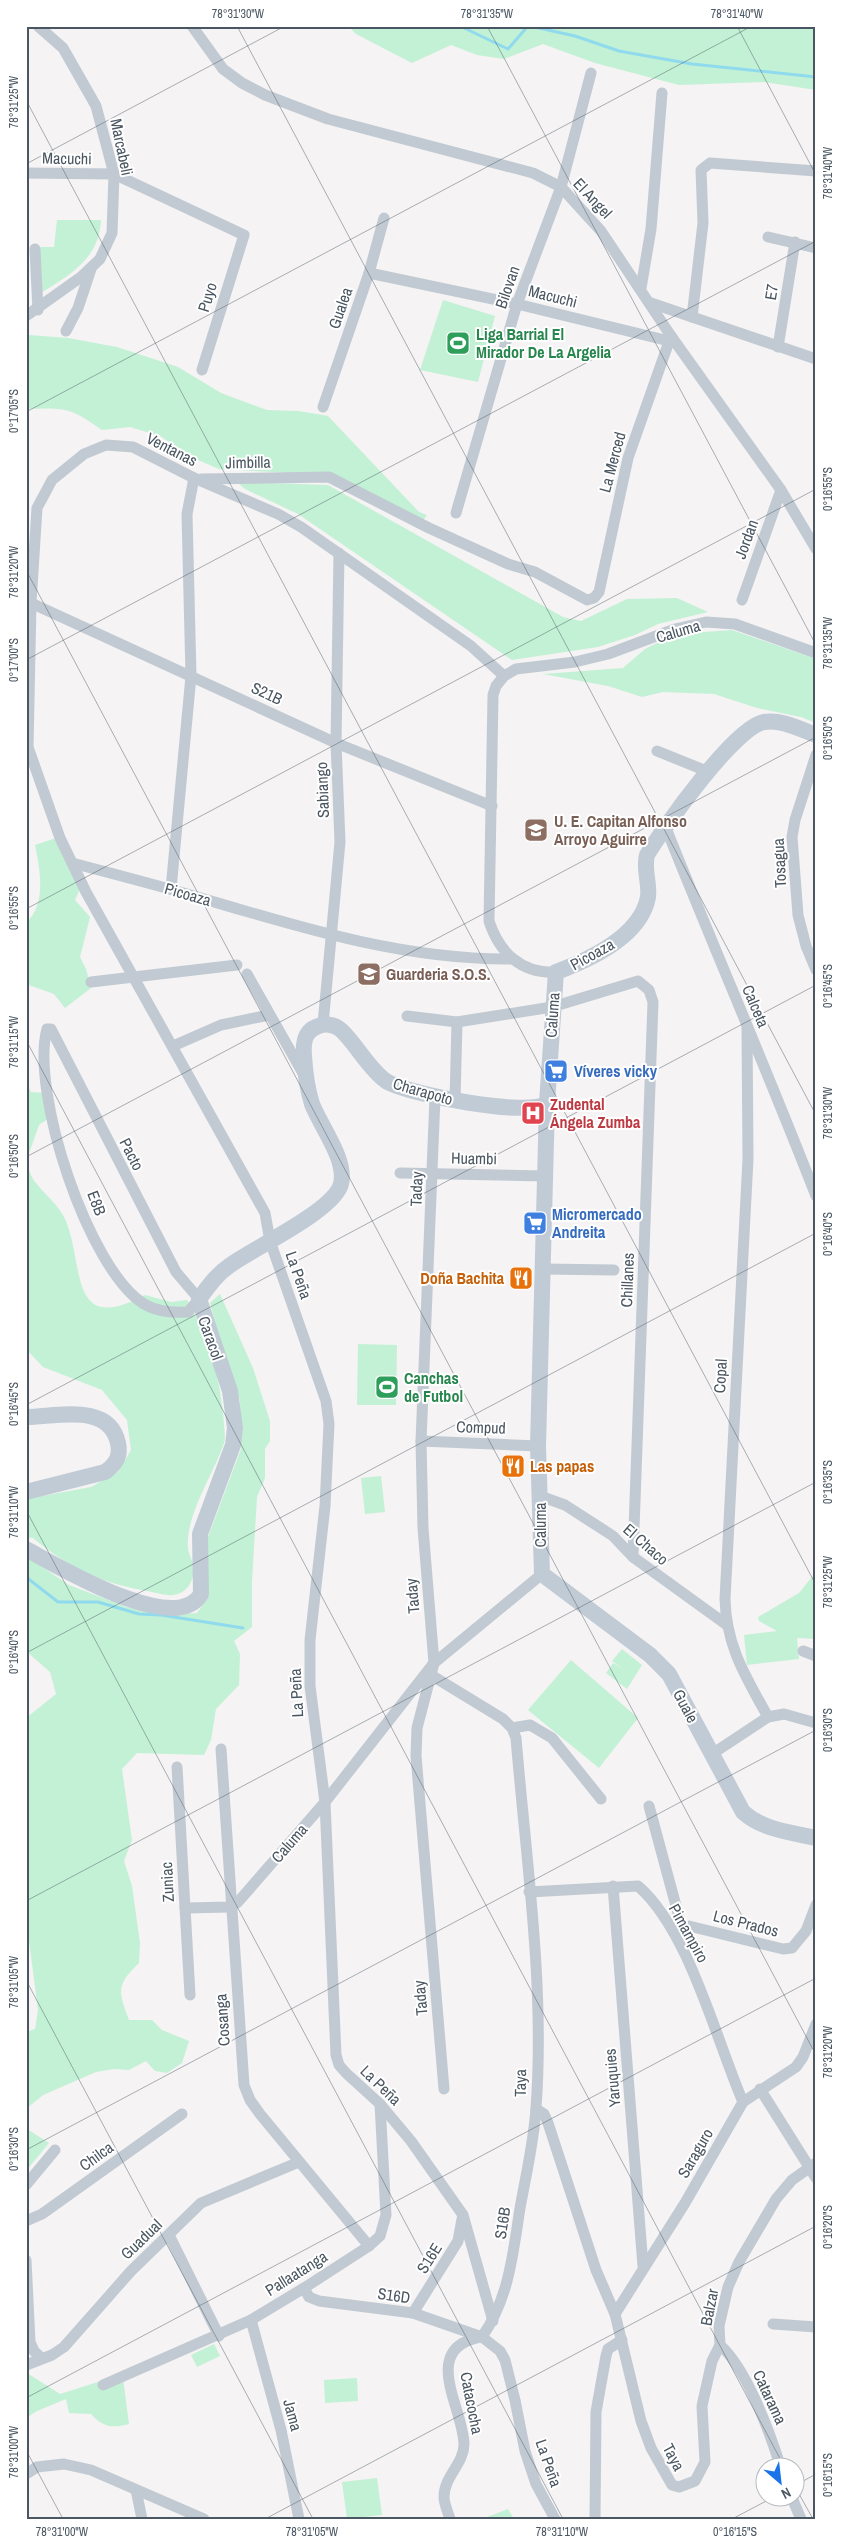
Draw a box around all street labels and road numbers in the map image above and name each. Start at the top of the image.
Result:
street label: Marcabeli [105,117,139,177]
street label: Macuchi [42,147,92,169]
street label: El Angel [569,173,618,223]
street label: Bilovan [489,263,525,311]
street label: Puyo [192,279,222,315]
street label: Macuchi [526,279,580,313]
street label: E7 [759,282,783,302]
street label: Gualea [323,284,358,332]
street label: Ventanas [143,427,201,471]
street label: La Merced [593,429,631,495]
street label: Jimbilla [225,451,271,473]
street label: Jordan [729,516,763,562]
street label: Caluma [653,614,703,648]
street label: S21B [248,676,286,710]
street label: Sabiango [310,762,334,818]
street label: Tosagua [767,837,791,888]
street label: Picoaza [162,877,214,911]
street label: Picoaza [566,933,619,975]
street label: Calceta [737,981,775,1031]
street label: Caluma [539,991,565,1038]
street label: Charapoto [391,1072,455,1110]
street label: Pacto [115,1134,149,1174]
street label: Huambi [451,1147,497,1169]
street label: Taday [404,1171,428,1207]
street label: E8B [82,1187,112,1219]
street label: La Peña [281,1248,318,1302]
street label: Chillanes [615,1252,639,1308]
street label: Caracol [193,1313,229,1363]
street label: Copal [708,1358,732,1394]
street label: Compud [456,1415,506,1439]
street label: Caluma [529,1502,551,1548]
street label: El Chaco [619,1518,673,1570]
street label: Taday [399,1577,424,1615]
street label: La Peña [284,1667,308,1718]
street label: Guale [668,1685,704,1727]
street label: Caluma [266,1818,313,1867]
street label: Zuniac [155,1861,179,1903]
street label: Pimampiro [664,1900,714,1966]
street label: Los Prados [711,1904,781,1942]
street label: Taday [407,1979,432,2017]
street label: Cosanga [209,1992,235,2047]
street label: Yaruquies [598,2048,626,2108]
street label: La Peña [356,2060,407,2110]
street label: Taya [509,2068,531,2097]
street label: Saraguro [672,2124,718,2182]
street label: Chilca [74,2136,118,2176]
street label: S16B [489,2205,515,2241]
street label: Guadual [116,2214,167,2264]
street label: S16E [411,2239,447,2277]
street label: Pallaatanga [261,2245,332,2301]
street label: S16D [376,2282,412,2308]
street label: Balzar [695,2286,723,2327]
street label: Catarama [748,2366,792,2428]
street label: Catacocha [455,2370,489,2437]
street label: Jama [278,2397,308,2434]
street label: La Peña [531,2436,568,2490]
street label: Taya [658,2439,691,2475]

